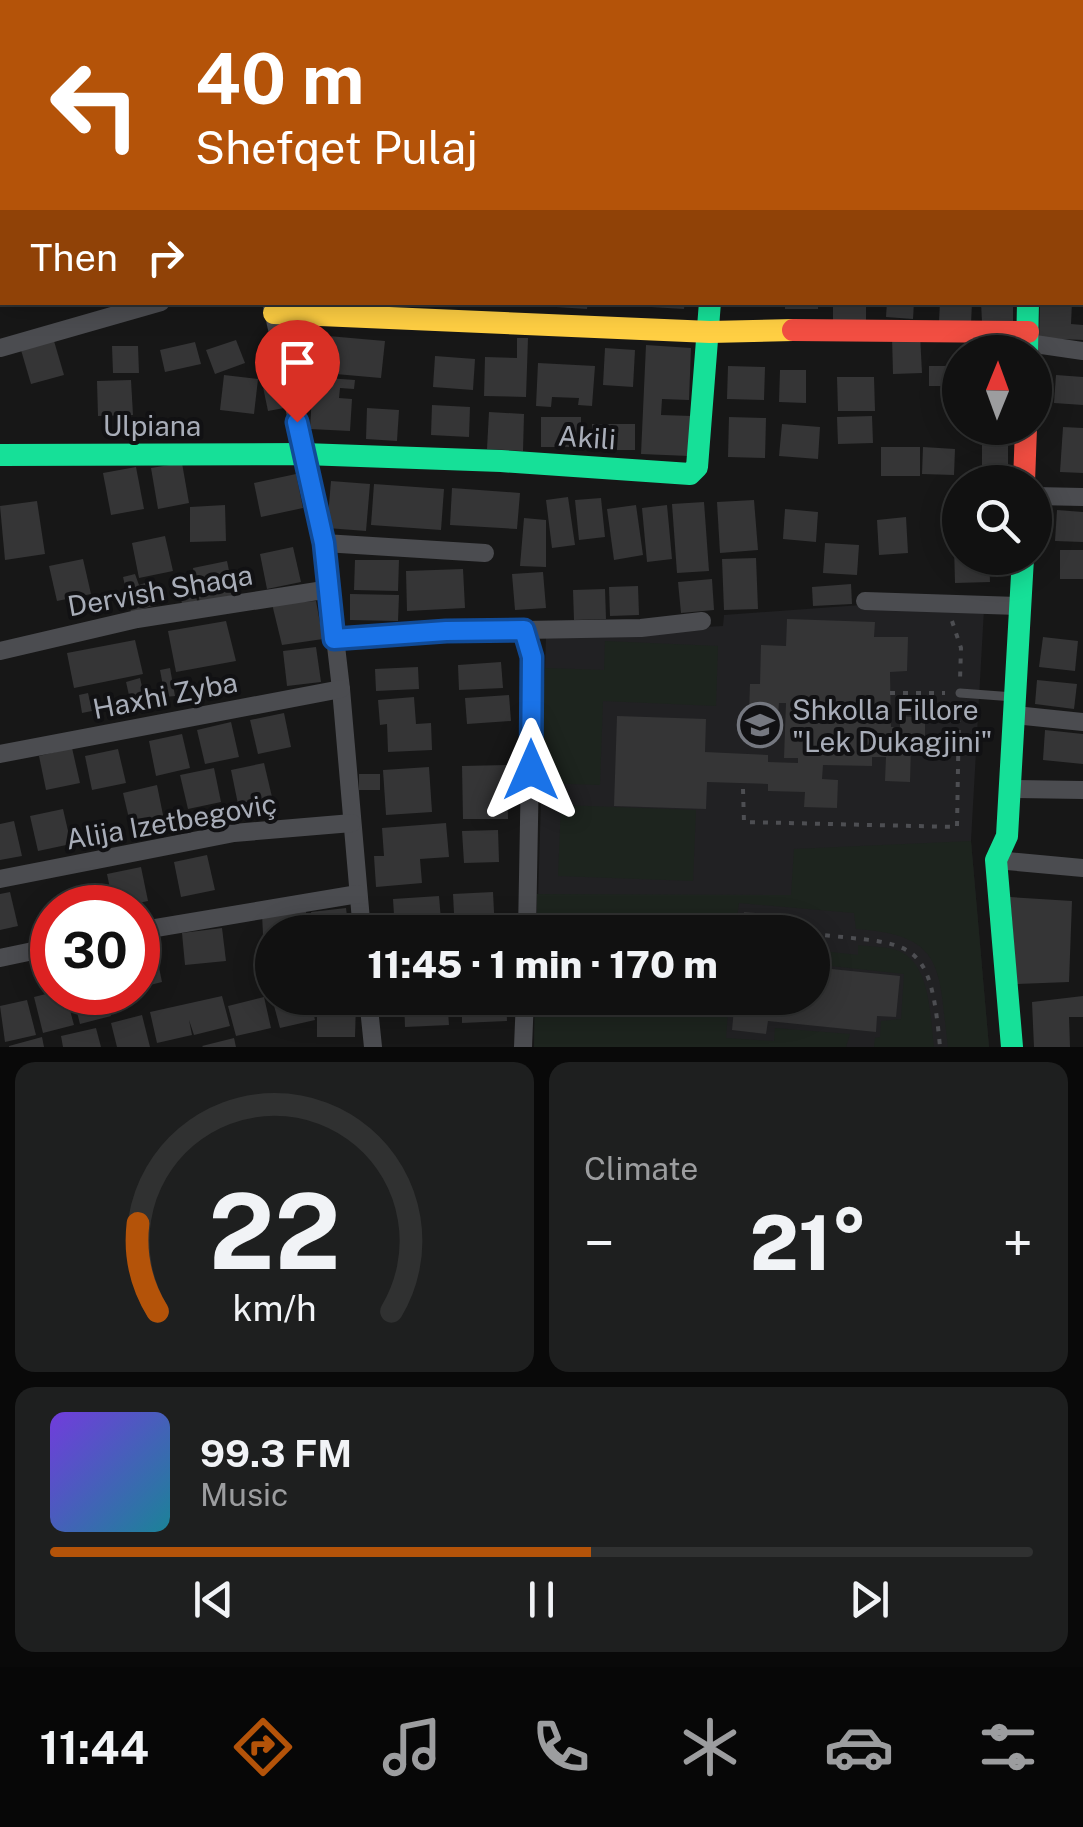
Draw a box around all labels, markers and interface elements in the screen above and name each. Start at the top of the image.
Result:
text: 40 m [195,37,365,120]
icon: left [30,40,160,170]
text: Shefqet Pulaj [195,121,478,174]
icon: right [138,230,193,285]
text: Then [30,235,118,280]
pin [255,320,340,423]
icon: arrive [270,335,325,390]
north arrow [942,335,1052,445]
map controls [942,335,1052,575]
street label: Ulpiana [103,409,201,442]
street label: Akili [557,419,617,455]
button: search [942,465,1052,575]
street label: Dervish Shaqa [65,557,255,623]
street label: Haxhi Zyba [90,665,240,725]
place label: Shkolla Fillore "Lek Dukagjini" [792,693,992,758]
school or university icon: Shkolla Fillore "Lek Dukagjini" [737,702,783,748]
position arrow [479,718,583,822]
street label: Alija Izetbegoviç [63,786,279,856]
speed limit sign: 30 [30,885,160,1015]
text: 11:45 · 1 min · 170 m [367,942,718,987]
text: Climate [584,1150,698,1187]
text: 22 [208,1170,341,1292]
text: 21° [750,1199,867,1287]
text: − [584,1211,615,1275]
text: + [1003,1211,1033,1275]
text: km/h [232,1287,317,1329]
text: 99.3 FM [200,1431,352,1476]
text: Music [200,1476,288,1513]
icon: previous [186,1572,241,1627]
icon: pause [514,1572,569,1627]
icon: next [842,1572,897,1627]
icon: directions [228,1712,298,1782]
icon: music [377,1712,447,1782]
icon: phone [526,1712,596,1782]
icon: climate [675,1712,745,1782]
icon: car [824,1712,894,1782]
icon: filters [973,1712,1043,1782]
text: 11:44 [40,1721,149,1774]

